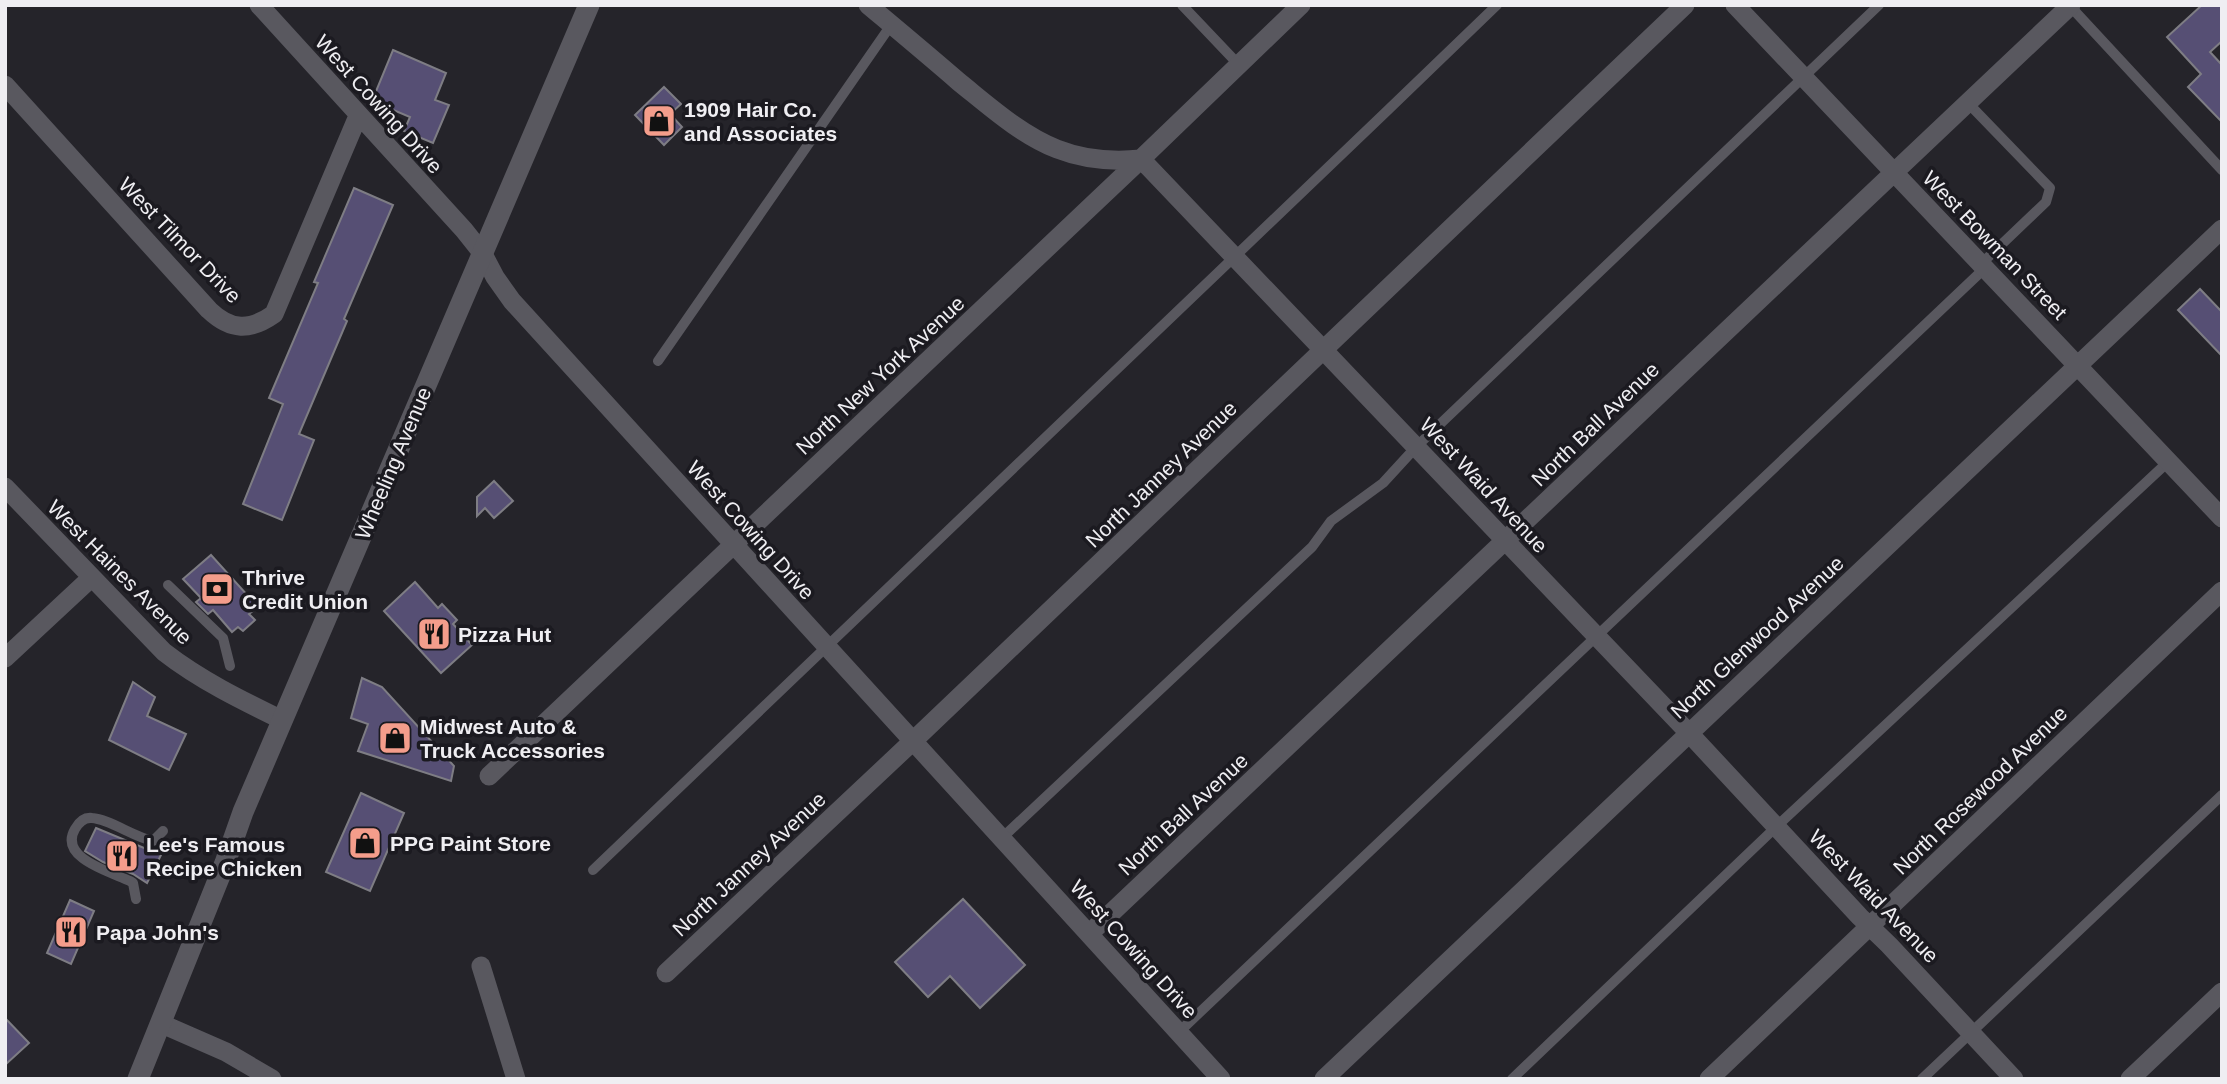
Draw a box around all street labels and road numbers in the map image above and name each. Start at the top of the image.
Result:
street label: West Cowing Drive [311,30,447,178]
street label: West Bowman Street [1918,166,2072,324]
street label: West Tilmor Drive [114,173,246,307]
street label: North New York Avenue [791,291,969,459]
street label: North Ball Avenue [1527,357,1663,491]
street label: Wheeling Avenue [351,383,435,543]
street label: North Janney Avenue [1081,396,1241,552]
street label: West Waid Avenue [1416,413,1552,557]
street label: West Cowing Drive [683,456,819,604]
street label: West Haines Avenue [43,495,197,649]
street label: North Glenwood Avenue [1666,551,1848,723]
street label: North Rosewood Avenue [1889,701,2071,879]
street label: North Ball Avenue [1114,748,1252,880]
street label: North Janney Avenue [668,787,830,941]
street label: West Waid Avenue [1805,825,1943,967]
street label: West Cowing Drive [1066,875,1202,1023]

